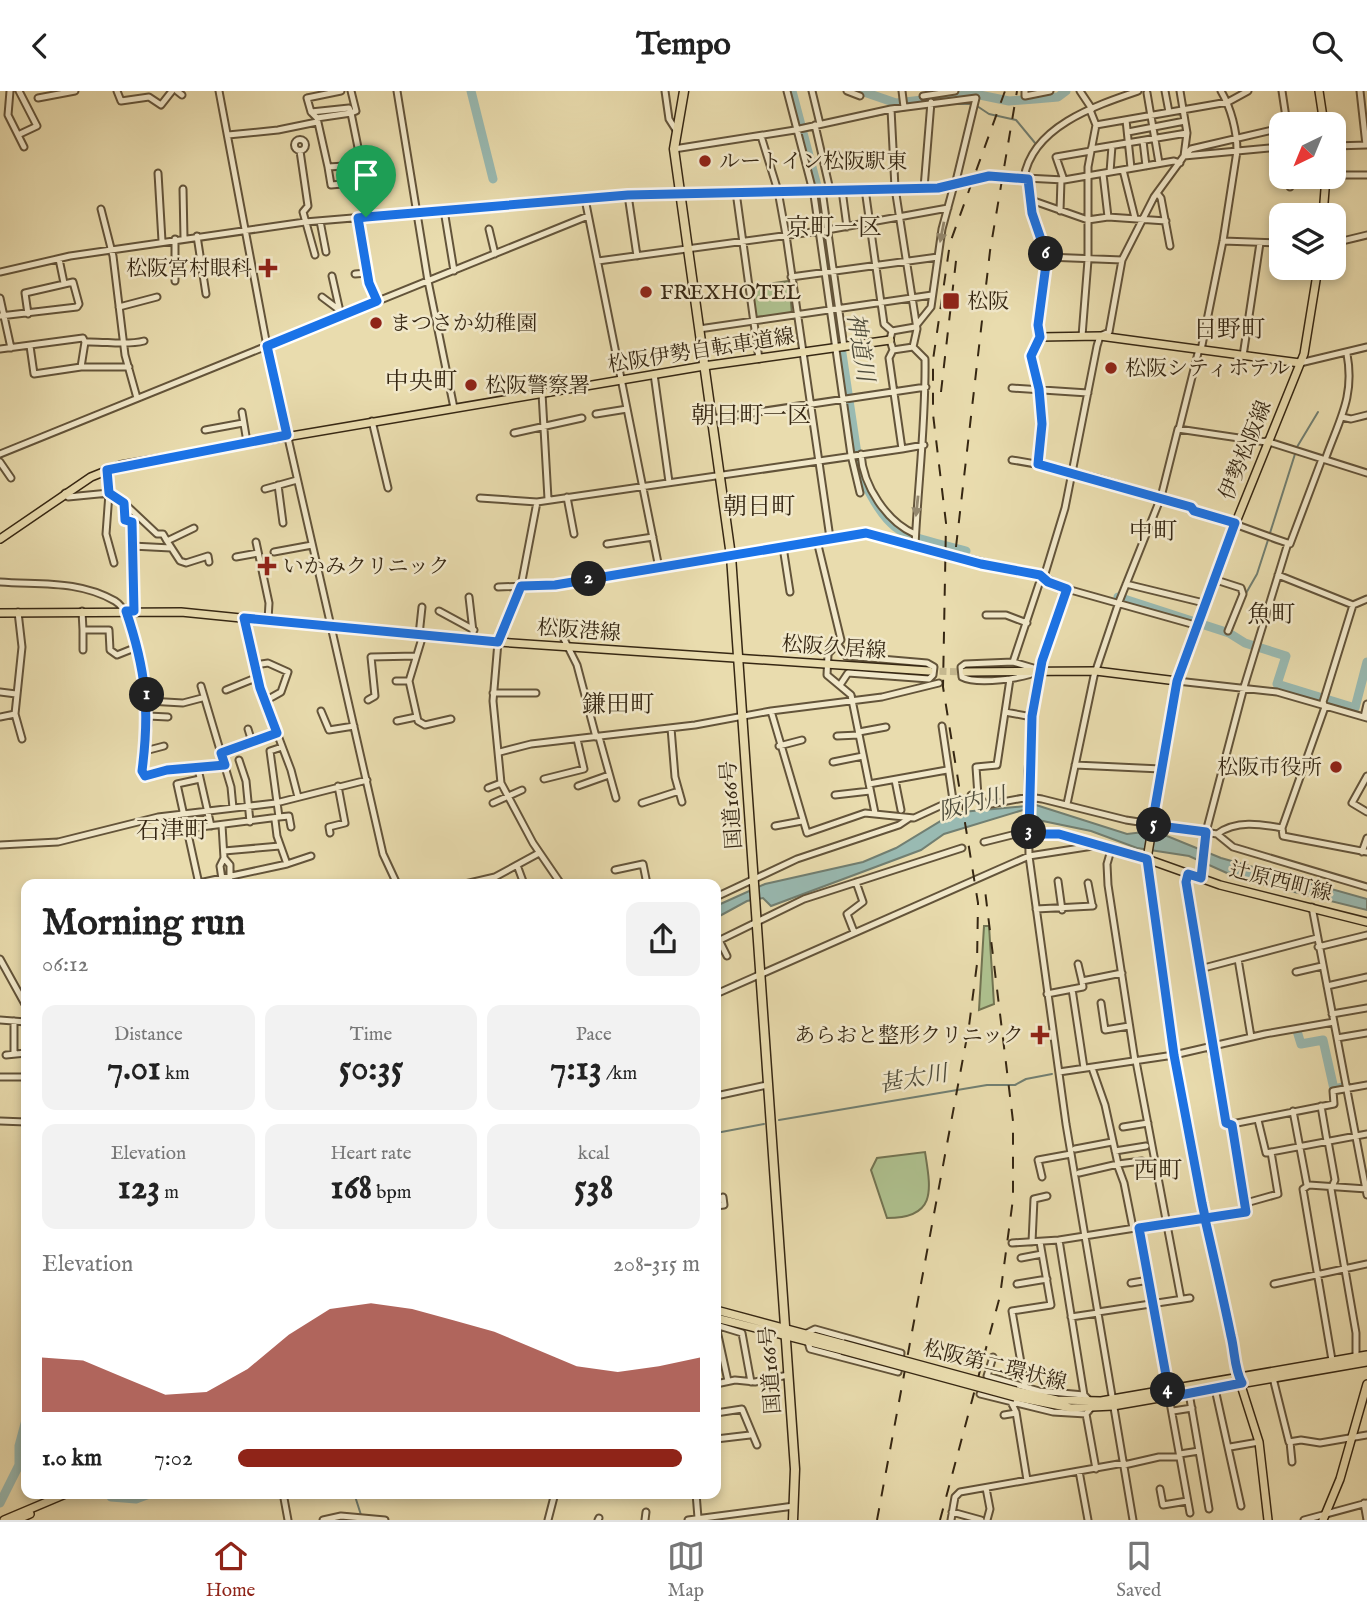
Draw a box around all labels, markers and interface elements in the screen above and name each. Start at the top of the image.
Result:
text: Tempo [636,25,731,66]
icon: back [21,27,59,65]
icon: search [1308,27,1346,65]
north arrow [1269,112,1346,189]
map controls [1269,112,1346,280]
pin [336,145,396,217]
place label: ルートイン松阪駅東 [719,149,907,176]
marker: ルートイン松阪駅東 [697,153,713,169]
icon: arrive [347,156,385,194]
button: layers [1269,203,1346,280]
district label: 京町一区 [786,213,882,244]
one-way arrow [936,222,947,244]
pin: 6 [1028,237,1064,271]
text: 6 [1041,241,1050,265]
place label: 松阪宮村眼科 [126,256,252,283]
marker: 松阪宮村眼科 [258,258,278,278]
place label: FREXHOTEL [660,280,801,307]
marker: FREXHOTEL [638,284,654,300]
place label: 松阪 [967,289,1009,316]
marker: 松阪 [941,291,961,311]
place label: まつさか幼稚園 [390,311,537,338]
water label: 神道川 [840,311,880,387]
marker: まつさか幼稚園 [368,315,384,331]
district label: 日野町 [1193,315,1265,346]
street label: 松阪伊勢自転車道線 [606,323,797,380]
place label: 松阪シティホテル [1125,356,1290,383]
marker: 松阪シティホテル [1103,360,1119,376]
district label: 中央町 [385,367,457,398]
place label: 松阪警察署 [485,373,590,400]
marker: 松阪警察署 [463,377,479,393]
street label: 伊勢松阪線 [1214,397,1279,504]
district label: 朝日町一区 [691,401,811,432]
district label: 朝日町 [723,492,795,523]
one-way arrow [911,495,922,517]
district label: 中町 [1129,517,1177,548]
place label: いかみクリニック [283,554,450,581]
marker: いかみクリニック [257,556,277,576]
pin: 2 [572,561,606,596]
text: 2 [584,566,593,590]
district label: 魚町 [1247,600,1295,631]
street label: 松阪港線 [536,615,622,648]
street label: 松阪久居線 [781,631,887,666]
pin: 1 [130,677,164,713]
text: 1 [143,682,150,706]
district label: 鎌田町 [582,690,654,721]
place label: 松阪市役所 [1217,755,1322,782]
marker: 松阪市役所 [1328,759,1344,775]
street label: 国道166号 [716,760,749,850]
water label: 阪内川 [935,781,1012,827]
pin: 5 [1136,807,1172,843]
text: 5 [1150,812,1157,836]
pin: 3 [1012,815,1046,849]
district label: 石津町 [136,816,208,847]
text: 3 [1025,819,1032,843]
street label: 辻原西町線 [1226,857,1335,908]
text: Morning run [42,900,245,948]
button: share [626,902,700,976]
text: 06:12 [42,950,88,979]
text: Distance [114,1023,183,1047]
text: Time [350,1023,392,1047]
text: Pace [576,1023,612,1047]
place label: あらおと整形クリニック [794,1023,1024,1050]
marker: あらおと整形クリニック [1030,1025,1050,1045]
text: 7.01 [107,1047,161,1092]
text: 50:35 [339,1047,403,1092]
text: 7:13 [550,1047,602,1092]
water label: 甚太川 [877,1059,953,1100]
text: km [161,1062,190,1086]
text: /km [602,1062,637,1086]
text: Elevation [111,1142,186,1166]
text: Heart rate [330,1142,412,1166]
text: kcal [578,1142,610,1166]
district label: 西町 [1134,1156,1182,1187]
text: 123 [118,1166,160,1211]
text: 168 [331,1166,372,1211]
text: 538 [574,1166,613,1211]
text: m [160,1181,179,1205]
text: bpm [372,1181,411,1205]
text: Elevation [42,1250,133,1279]
text: 208–315 m [613,1250,700,1279]
street label: 国道166号 [755,1325,788,1415]
street label: 松阪第二環状線 [920,1336,1069,1397]
pin: 4 [1150,1373,1186,1407]
text: 4 [1163,1377,1172,1401]
text: 1.0 km [42,1444,102,1473]
text: 7:02 [154,1444,193,1473]
tab: Home [206,1537,255,1603]
tab: Map [667,1537,705,1603]
tab: Saved [1116,1537,1161,1603]

